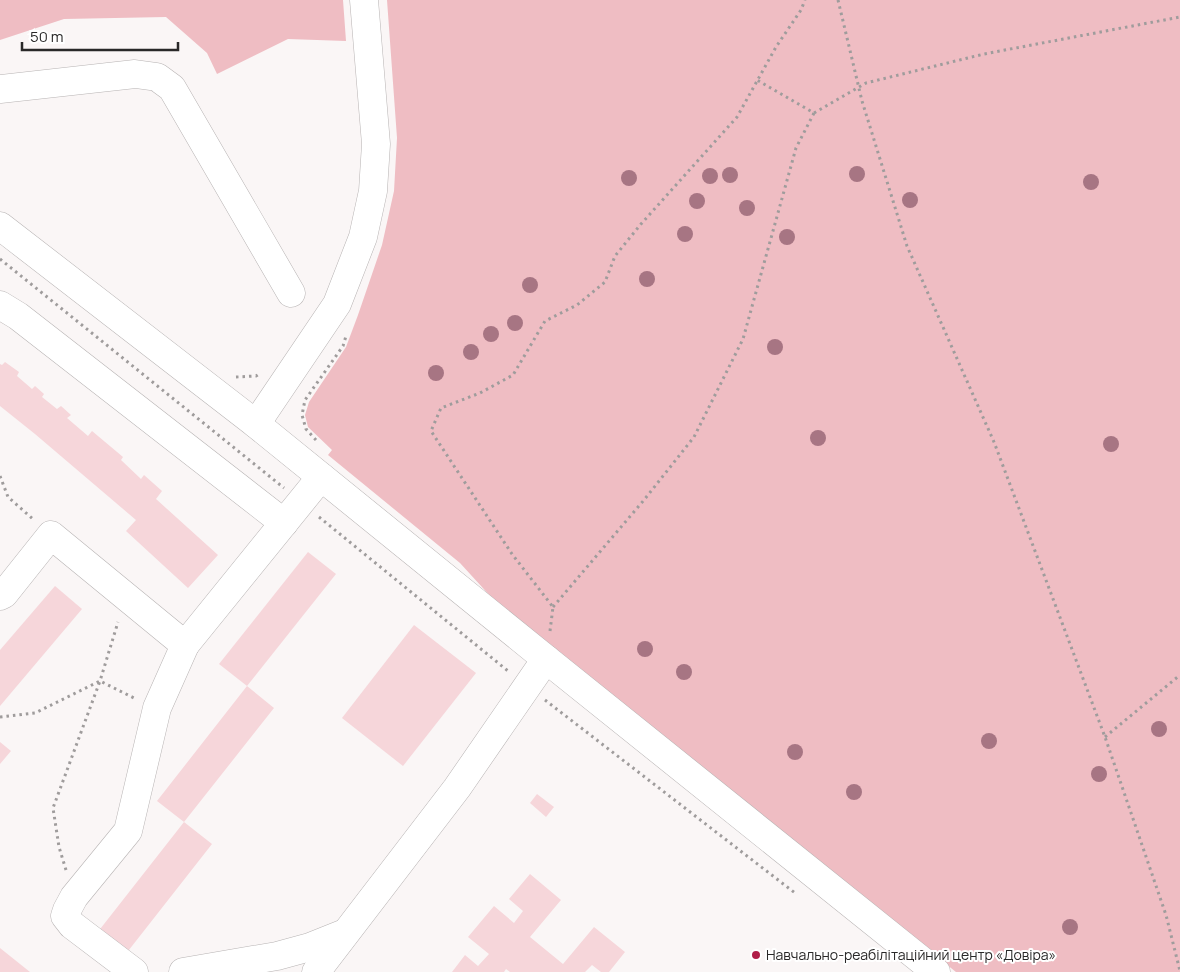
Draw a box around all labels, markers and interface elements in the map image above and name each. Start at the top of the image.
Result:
scale bar [22,20,179,52]
text: 50 m [30,26,64,47]
place label: Навчально-реабілітаційний центр «Довіра» [766,945,1056,964]
marker: Навчально-реабілітаційний центр «Довіра» [750,949,762,961]

